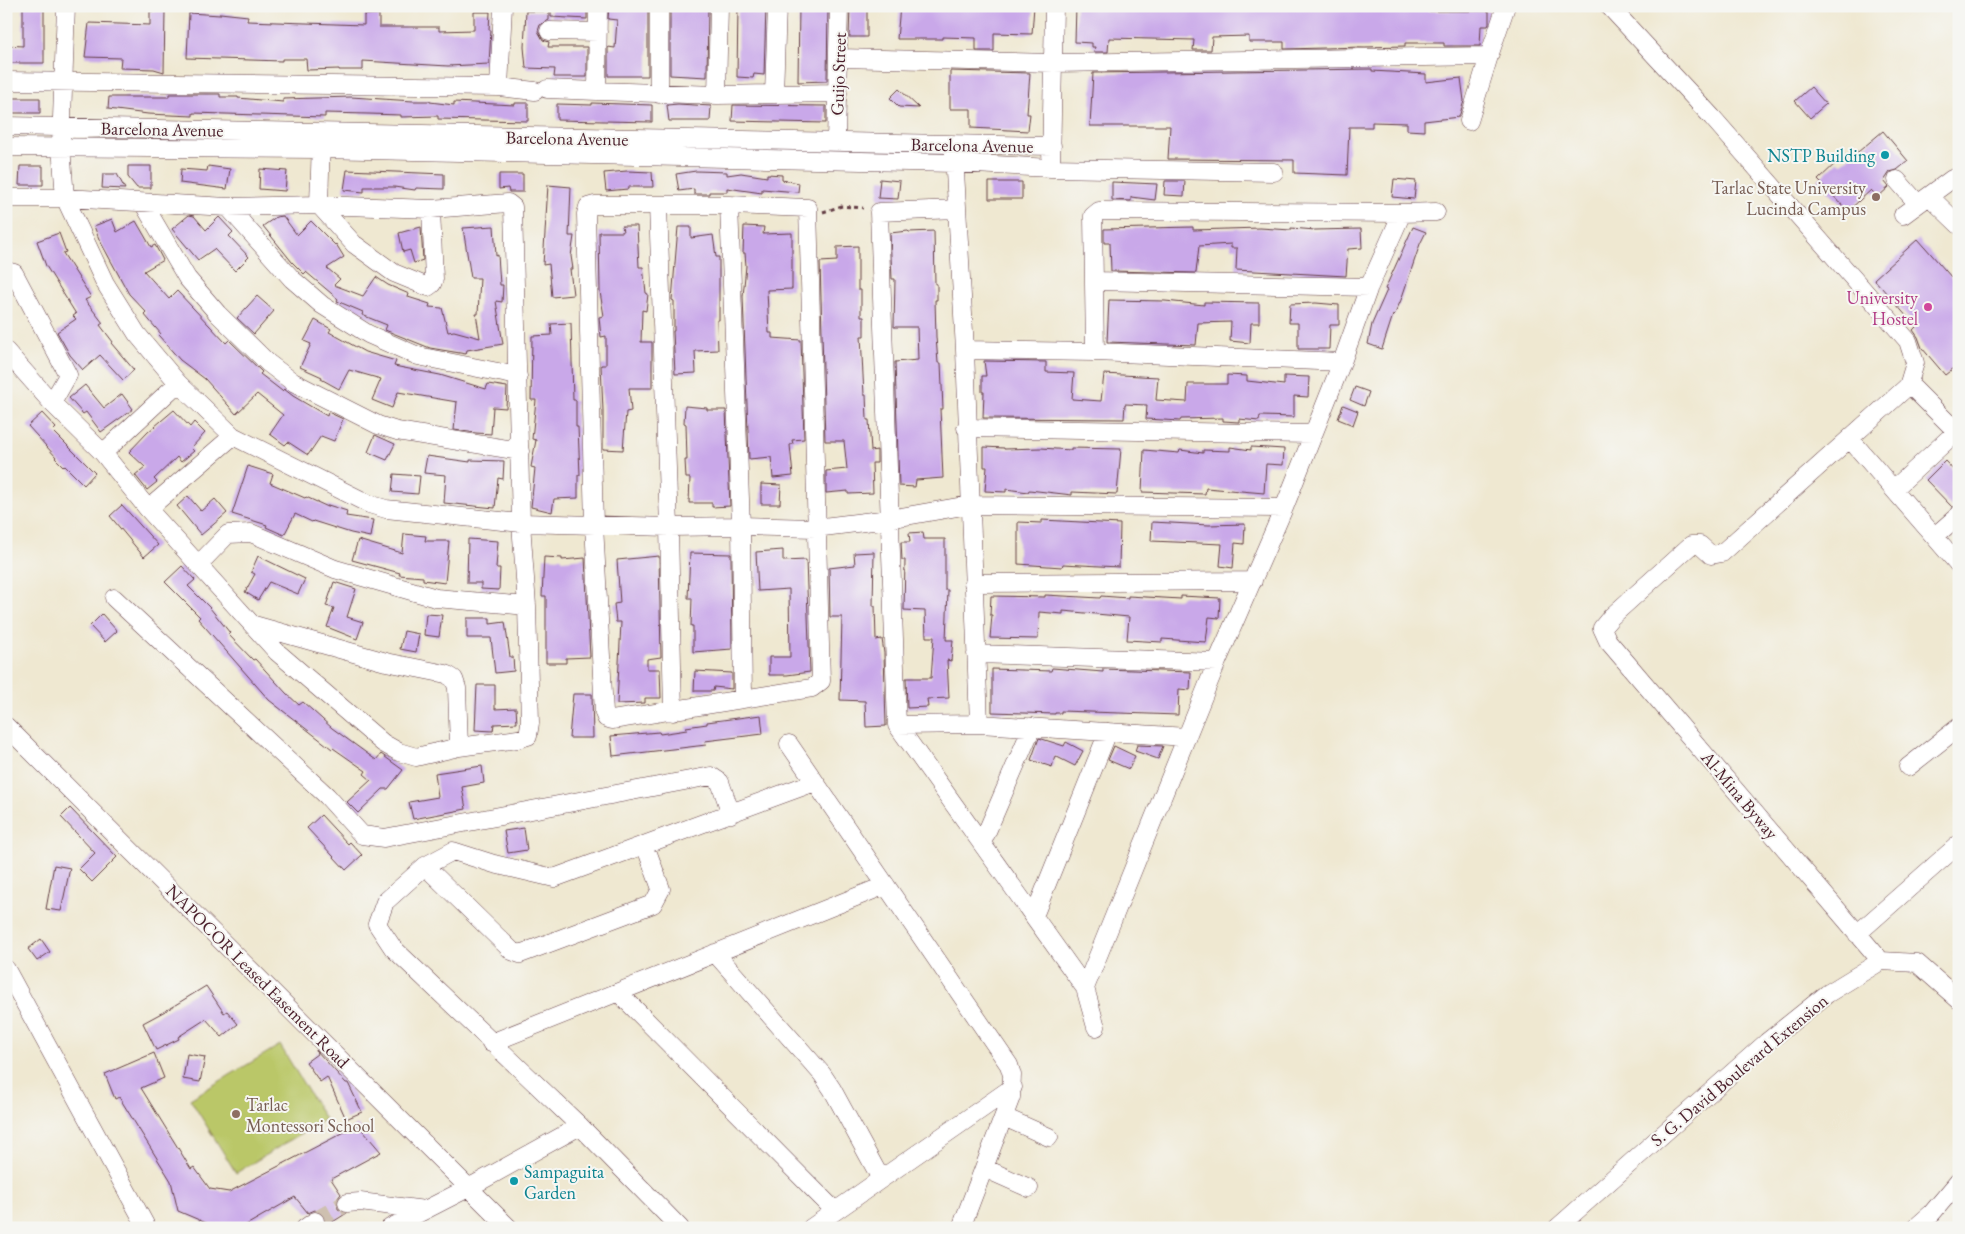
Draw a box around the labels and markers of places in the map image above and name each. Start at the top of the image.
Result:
place label: NSTP Building [1767,144,1875,167]
marker: NSTP Building [1879,149,1891,161]
place label: Tarlac State University Lucinda Campus [1711,176,1866,220]
marker: Tarlac State University Lucinda Campus [1870,191,1882,203]
place label: University Hostel [1847,286,1918,330]
marker: University Hostel [1922,301,1934,313]
place label: Tarlac Montessori School [246,1093,374,1137]
marker: Tarlac Montessori School [230,1108,242,1120]
place label: Sampaguita Garden [524,1160,605,1204]
marker: Sampaguita Garden [508,1175,520,1187]

